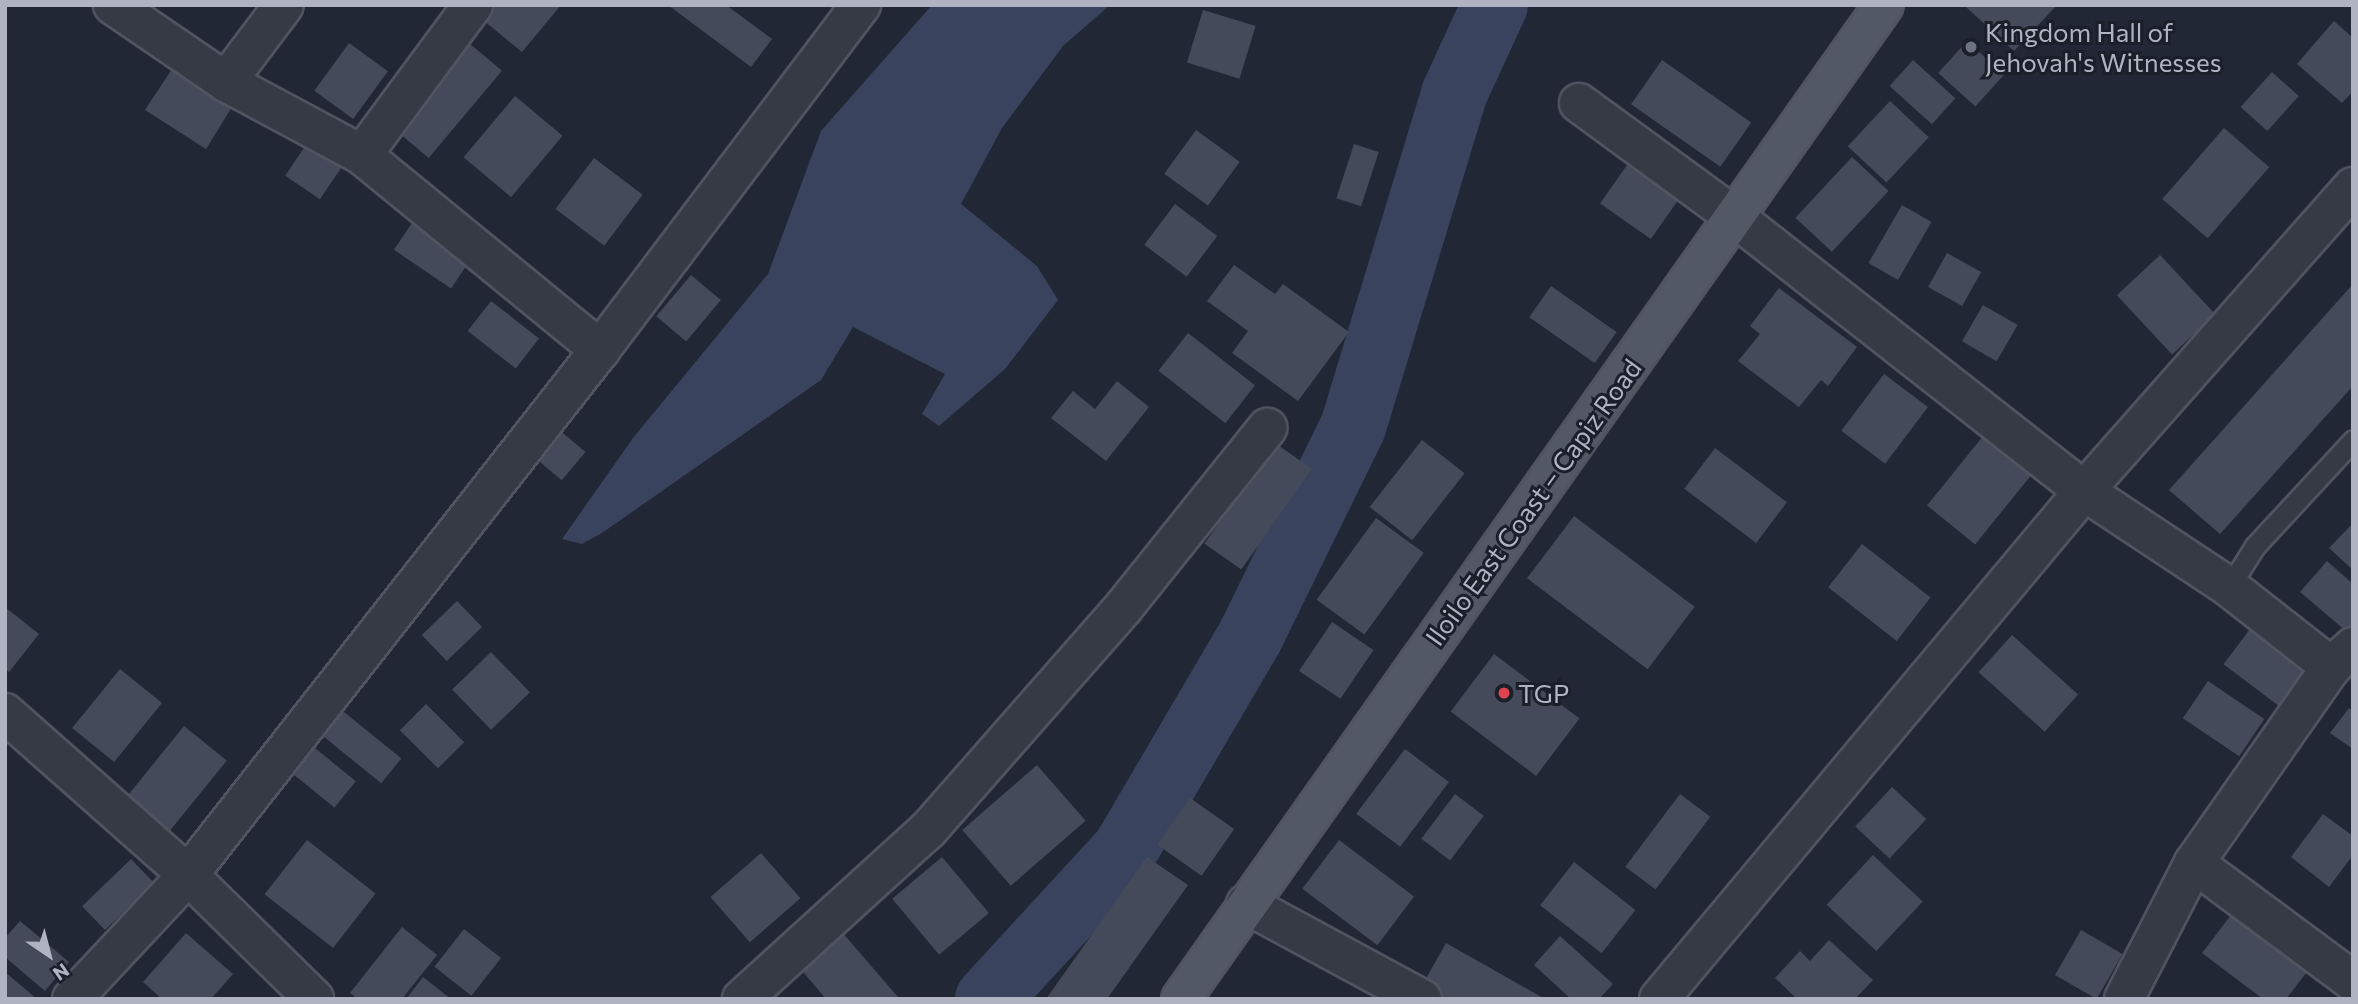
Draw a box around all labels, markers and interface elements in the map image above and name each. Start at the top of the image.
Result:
place label: Kingdom Hall of Jehovah's Witnesses [1985,16,2222,78]
marker: Kingdom Hall of Jehovah's Witnesses [1963,39,1979,55]
street label: Iloilo East Coast – Capiz Road [1419,353,1647,651]
place label: TGP [1518,677,1569,709]
marker: TGP [1496,685,1512,701]
north arrow [14,920,84,990]
text: N [49,959,74,986]

